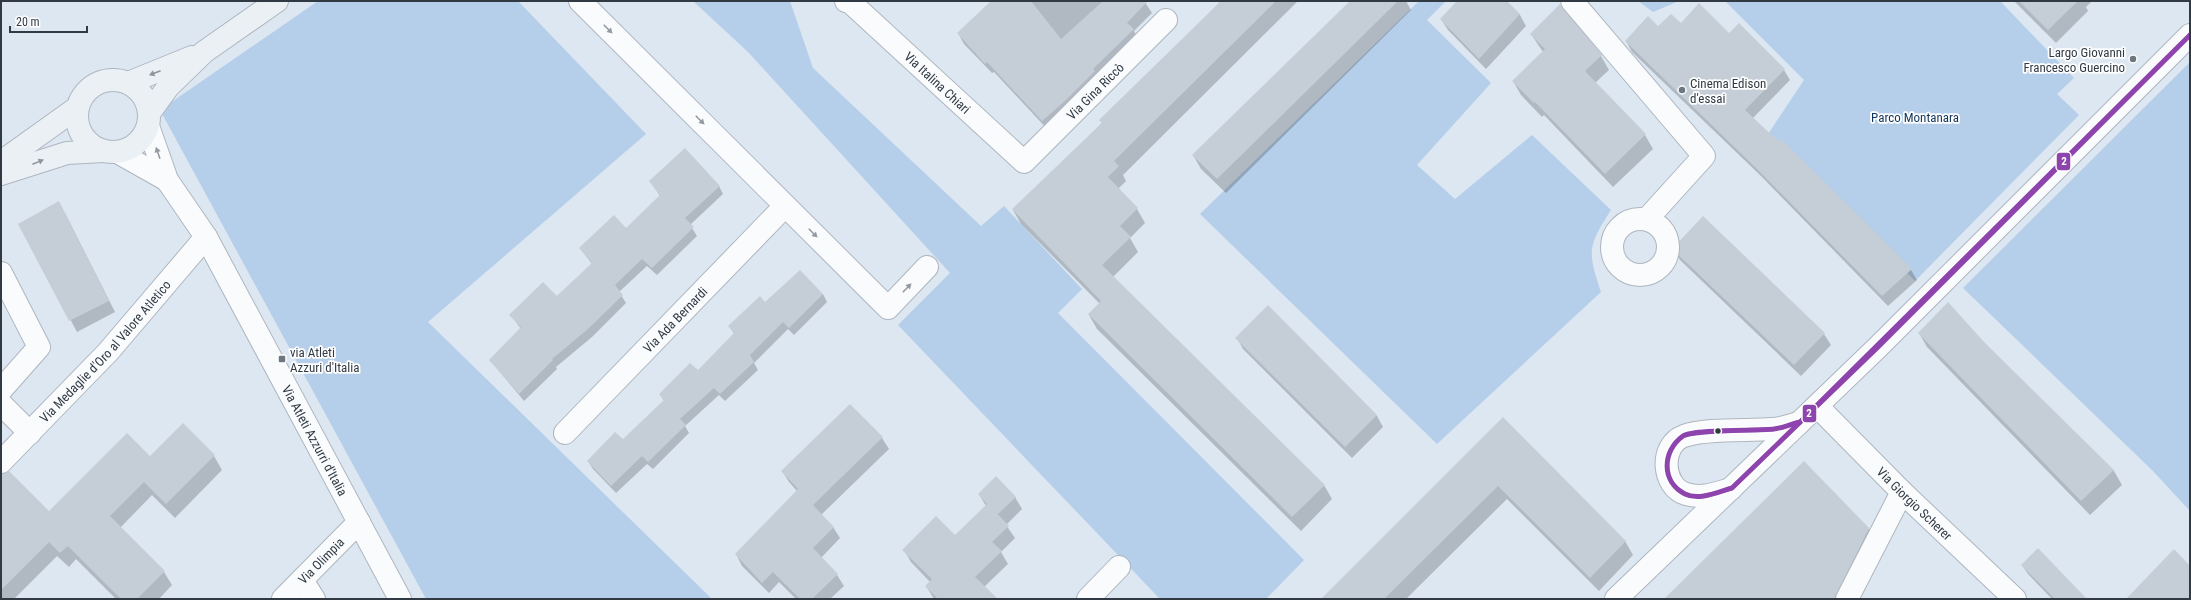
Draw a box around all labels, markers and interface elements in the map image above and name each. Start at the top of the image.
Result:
scale bar [10,8,87,34]
text: 20 m [16,15,40,29]
one-way arrow [603,24,613,34]
place label: Largo Giovanni Francesco Guercino [2023,45,2125,75]
street label: Via Italina Chiari [901,48,974,116]
marker: Largo Giovanni Francesco Guercino [2128,54,2138,64]
street label: Via Gina Riccò [1064,59,1127,122]
one-way arrow [149,70,161,76]
place label: Cinema Edison d'essai [1690,76,1766,106]
marker: Cinema Edison d'essai [1677,85,1687,95]
park label: Parco Montanara [1871,110,1959,125]
one-way arrow [695,115,705,125]
one-way arrow [154,147,160,159]
line badge: 2 [2056,152,2071,171]
text: 2 [2061,155,2067,168]
one-way arrow [32,159,43,165]
one-way arrow [808,228,818,238]
street label: Via Medaglie d'Oro al Valore Atletico [36,277,173,425]
one-way arrow [903,282,912,293]
street label: Via Ada Bernardi [640,284,710,356]
place label: via Atleti Azzuri d'Italia [290,345,359,375]
marker: via Atleti Azzuri d'Italia [277,354,287,364]
street label: Via Atleti Azzurri d'Italia [279,383,351,498]
line badge: 2 [1802,404,1817,423]
text: 2 [1806,407,1812,420]
unlabelled marker [1713,426,1723,436]
street label: Via Giorgio Scherer [1874,464,1955,543]
street label: Via Olimpia [295,534,347,587]

